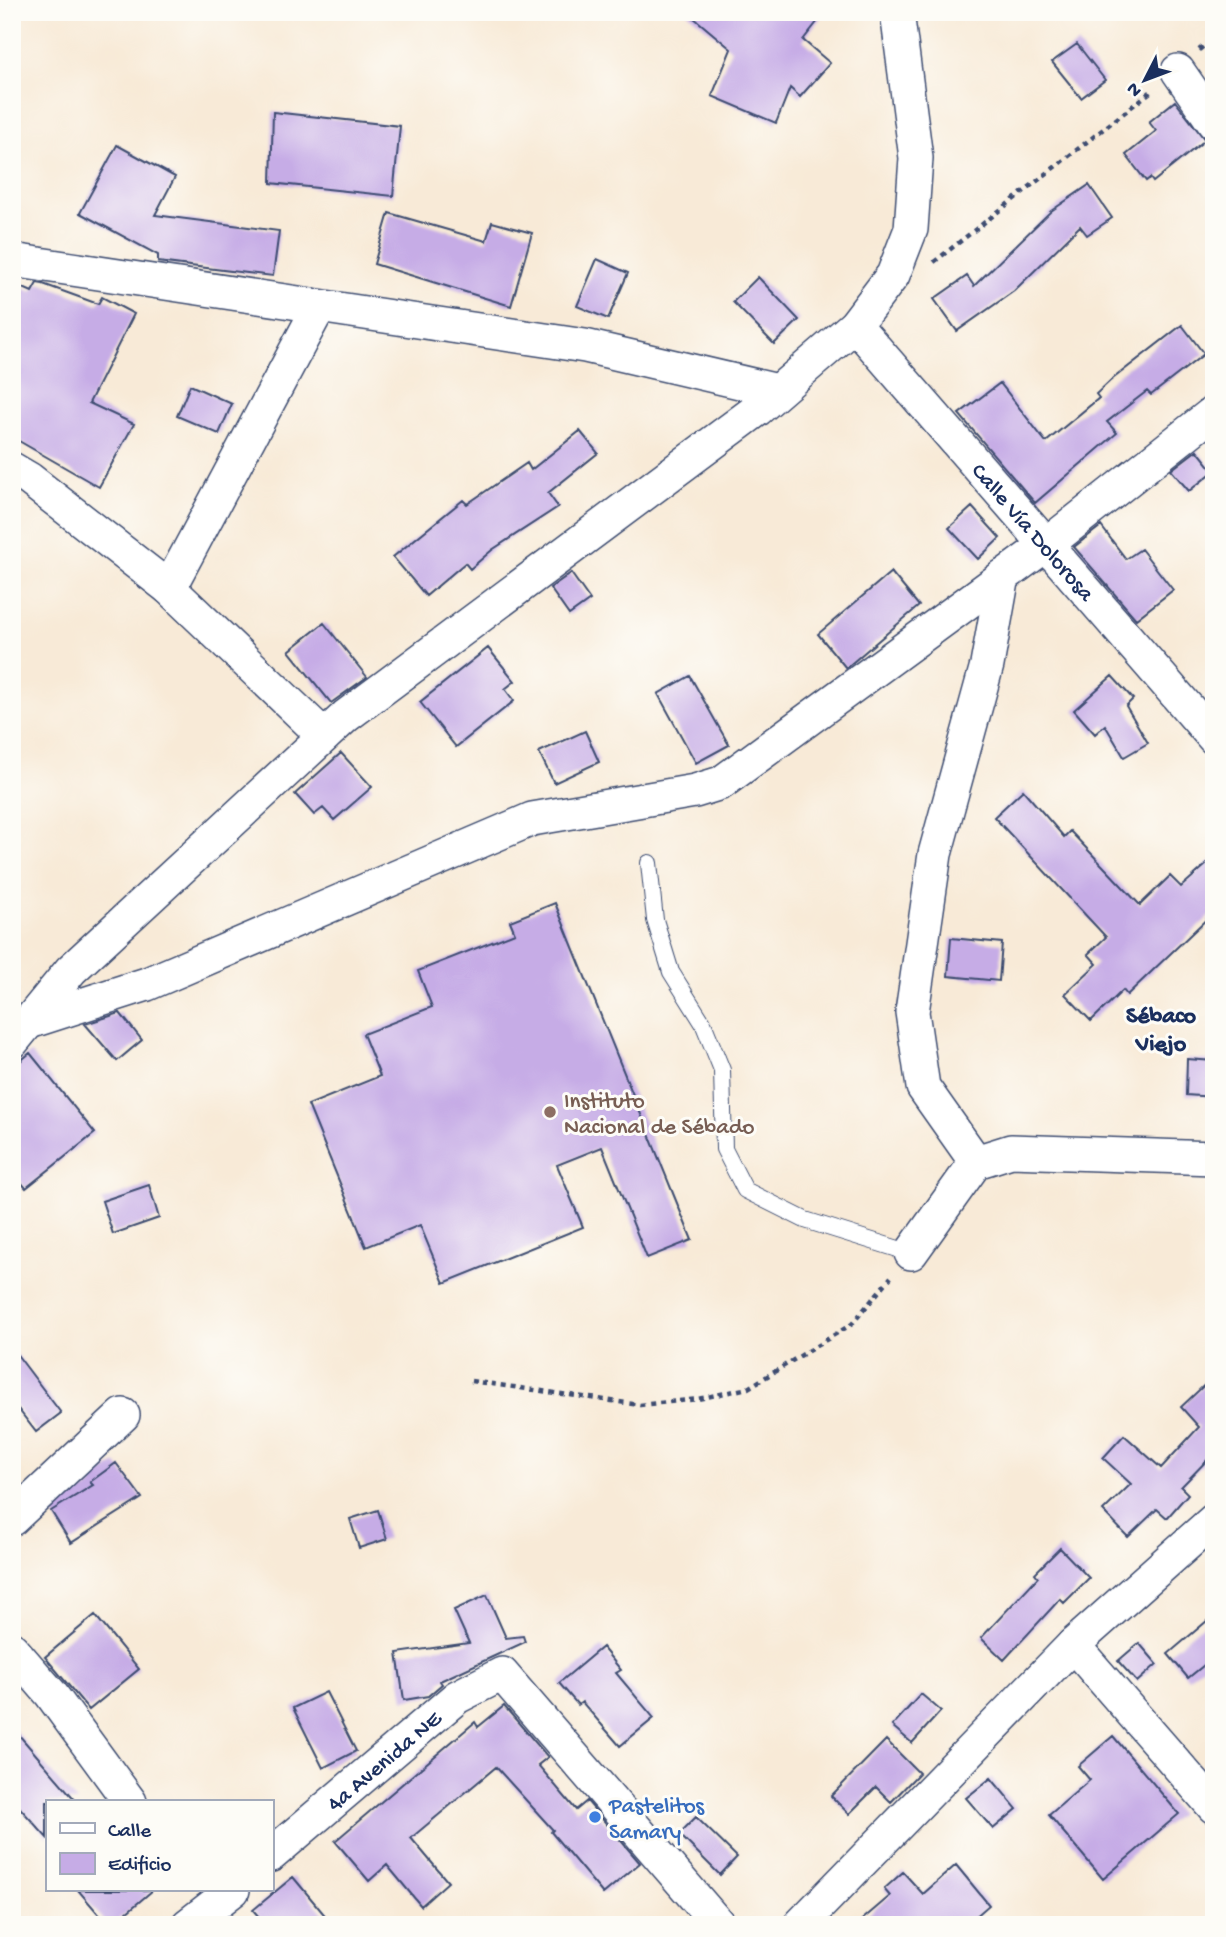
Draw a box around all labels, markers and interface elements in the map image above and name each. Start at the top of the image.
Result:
north arrow [1110,46,1180,116]
text: N [1122,77,1148,101]
street label: Calle Vía Dolorosa [964,459,1100,609]
district label: Sébaco Viejo [1126,1003,1197,1060]
place label: Instituto Nacional de Sébado [564,1089,754,1142]
marker: Instituto Nacional de Sébado [542,1104,558,1120]
street label: 4a Avenida NE [323,1705,449,1819]
place label: Pastelitos Samary [608,1794,705,1847]
legend [46,1800,273,1892]
marker: Pastelitos Samary [587,1809,603,1825]
text: Calle [108,1820,152,1845]
text: Edificio [108,1854,172,1879]

